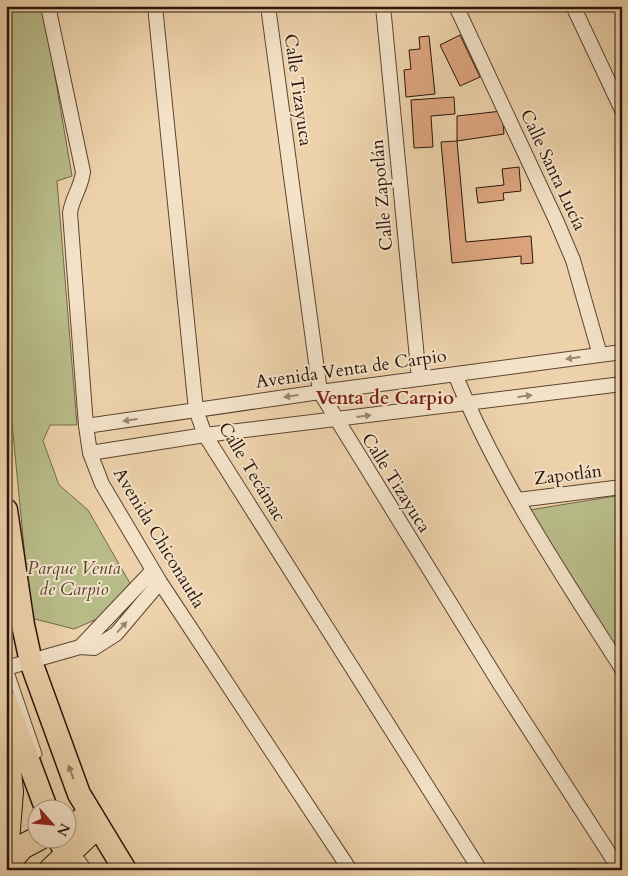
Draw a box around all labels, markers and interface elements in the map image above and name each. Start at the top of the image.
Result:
street label: Calle Tizayuca [278,32,318,148]
street label: Calle Santa Lucía [514,105,592,235]
street label: Calle Zapotlán [365,137,399,252]
street label: Avenida Venta de Carpio [254,343,448,395]
one-way arrow [565,354,581,362]
district label: Venta de Carpio [316,385,454,411]
one-way arrow [283,392,299,400]
one-way arrow [517,392,533,400]
one-way arrow [356,412,372,420]
one-way arrow [122,416,138,424]
street label: Calle Tecámac [212,417,292,527]
street label: Calle Tizayuca [355,428,437,538]
street label: Zapotlán [533,458,604,492]
street label: Avenida Chiconautla [107,463,211,613]
park label: Parque Venta de Carpio [27,556,121,602]
one-way arrow [116,622,128,634]
one-way arrow [67,764,75,779]
north arrow [28,798,78,848]
text: N [52,820,74,839]

